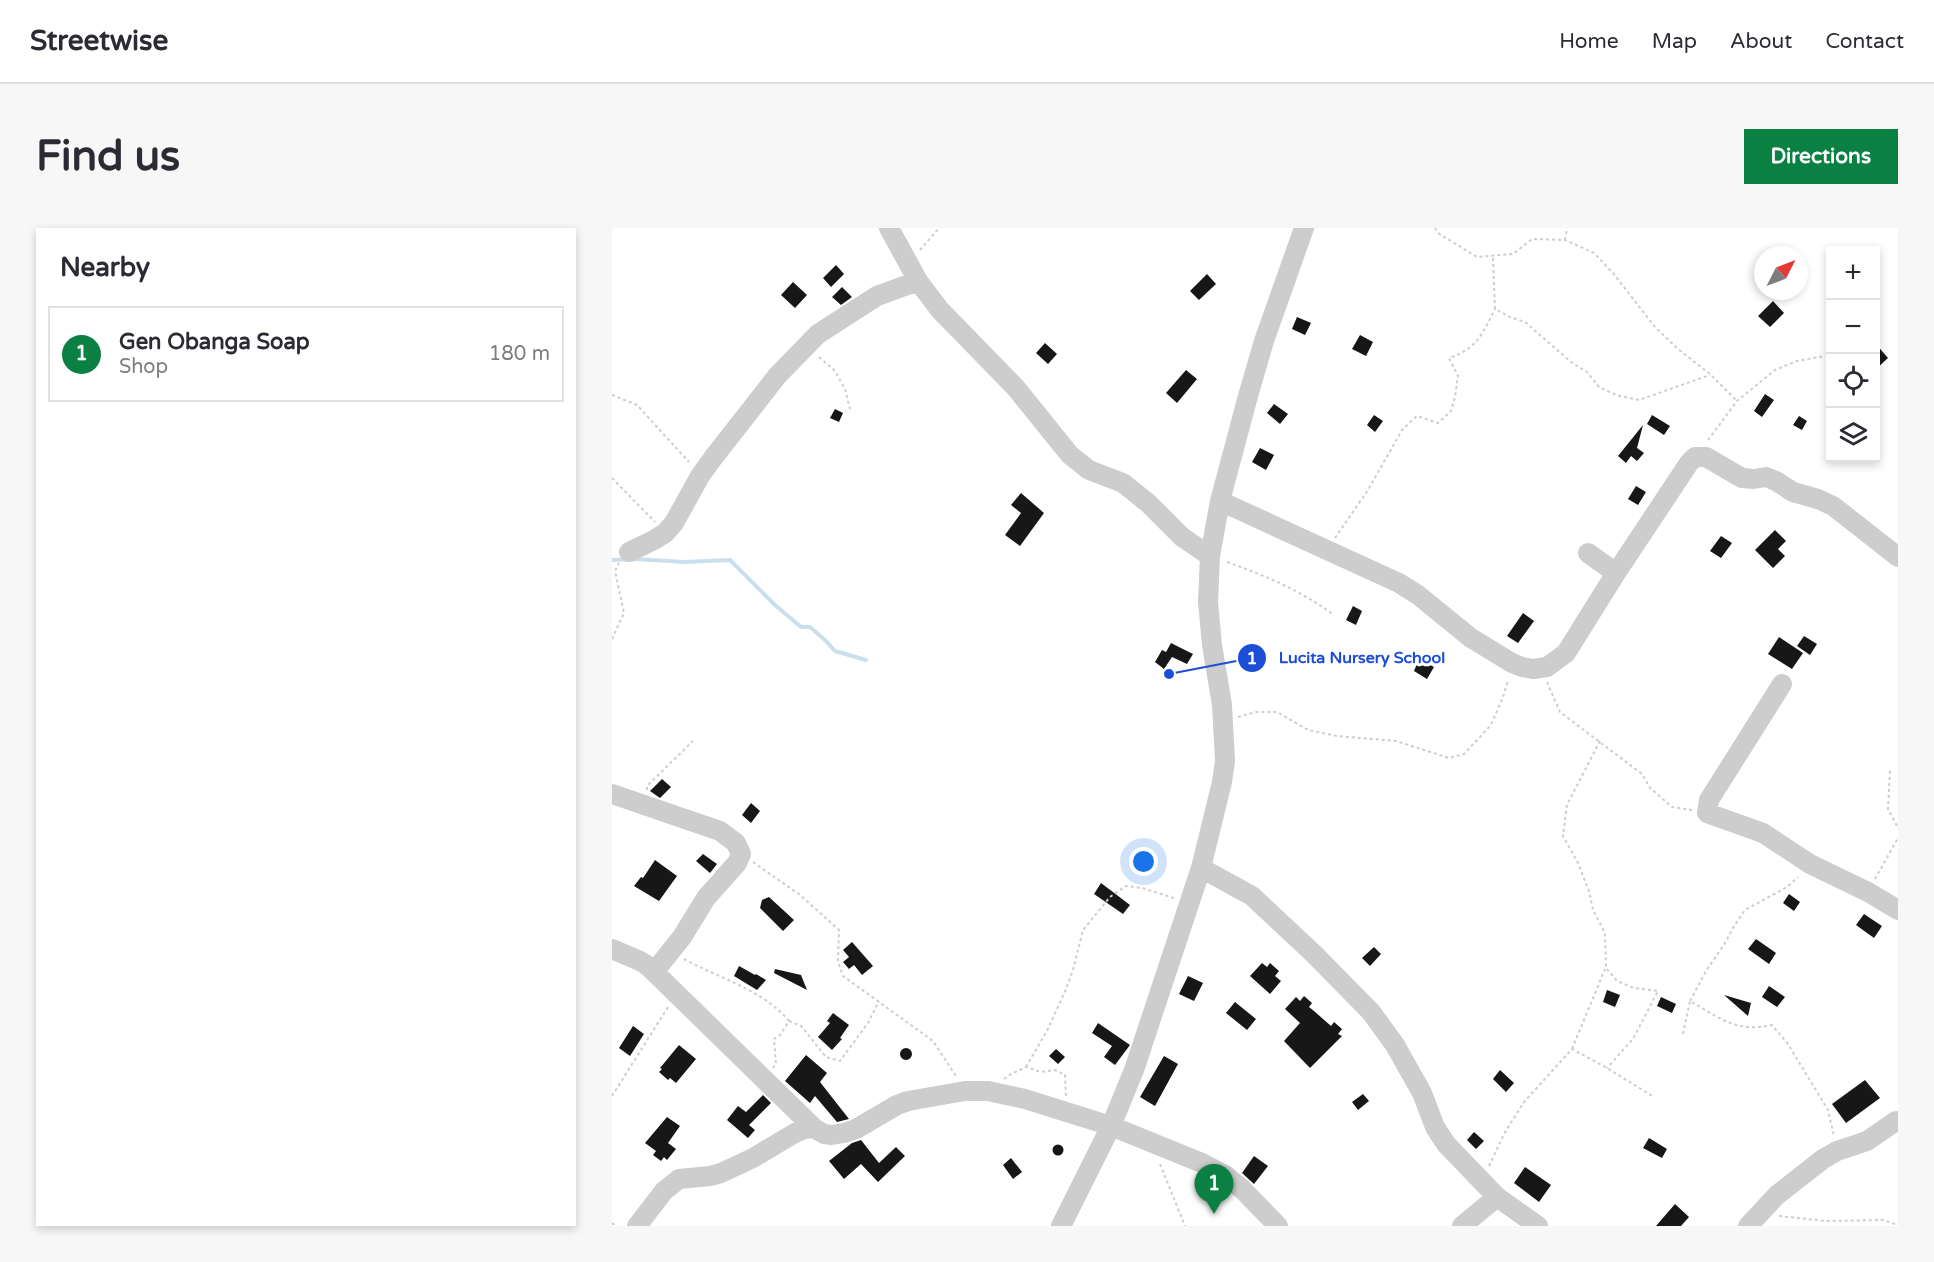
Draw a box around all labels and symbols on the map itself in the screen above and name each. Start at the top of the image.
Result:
north arrow [1754,246,1808,300]
callout: Lucita Nursery School [1237,641,1457,675]
text: 1 [1246,647,1258,669]
text: Lucita Nursery School [1279,648,1445,668]
your location [1129,847,1158,876]
pin: 1 [1194,1164,1234,1214]

